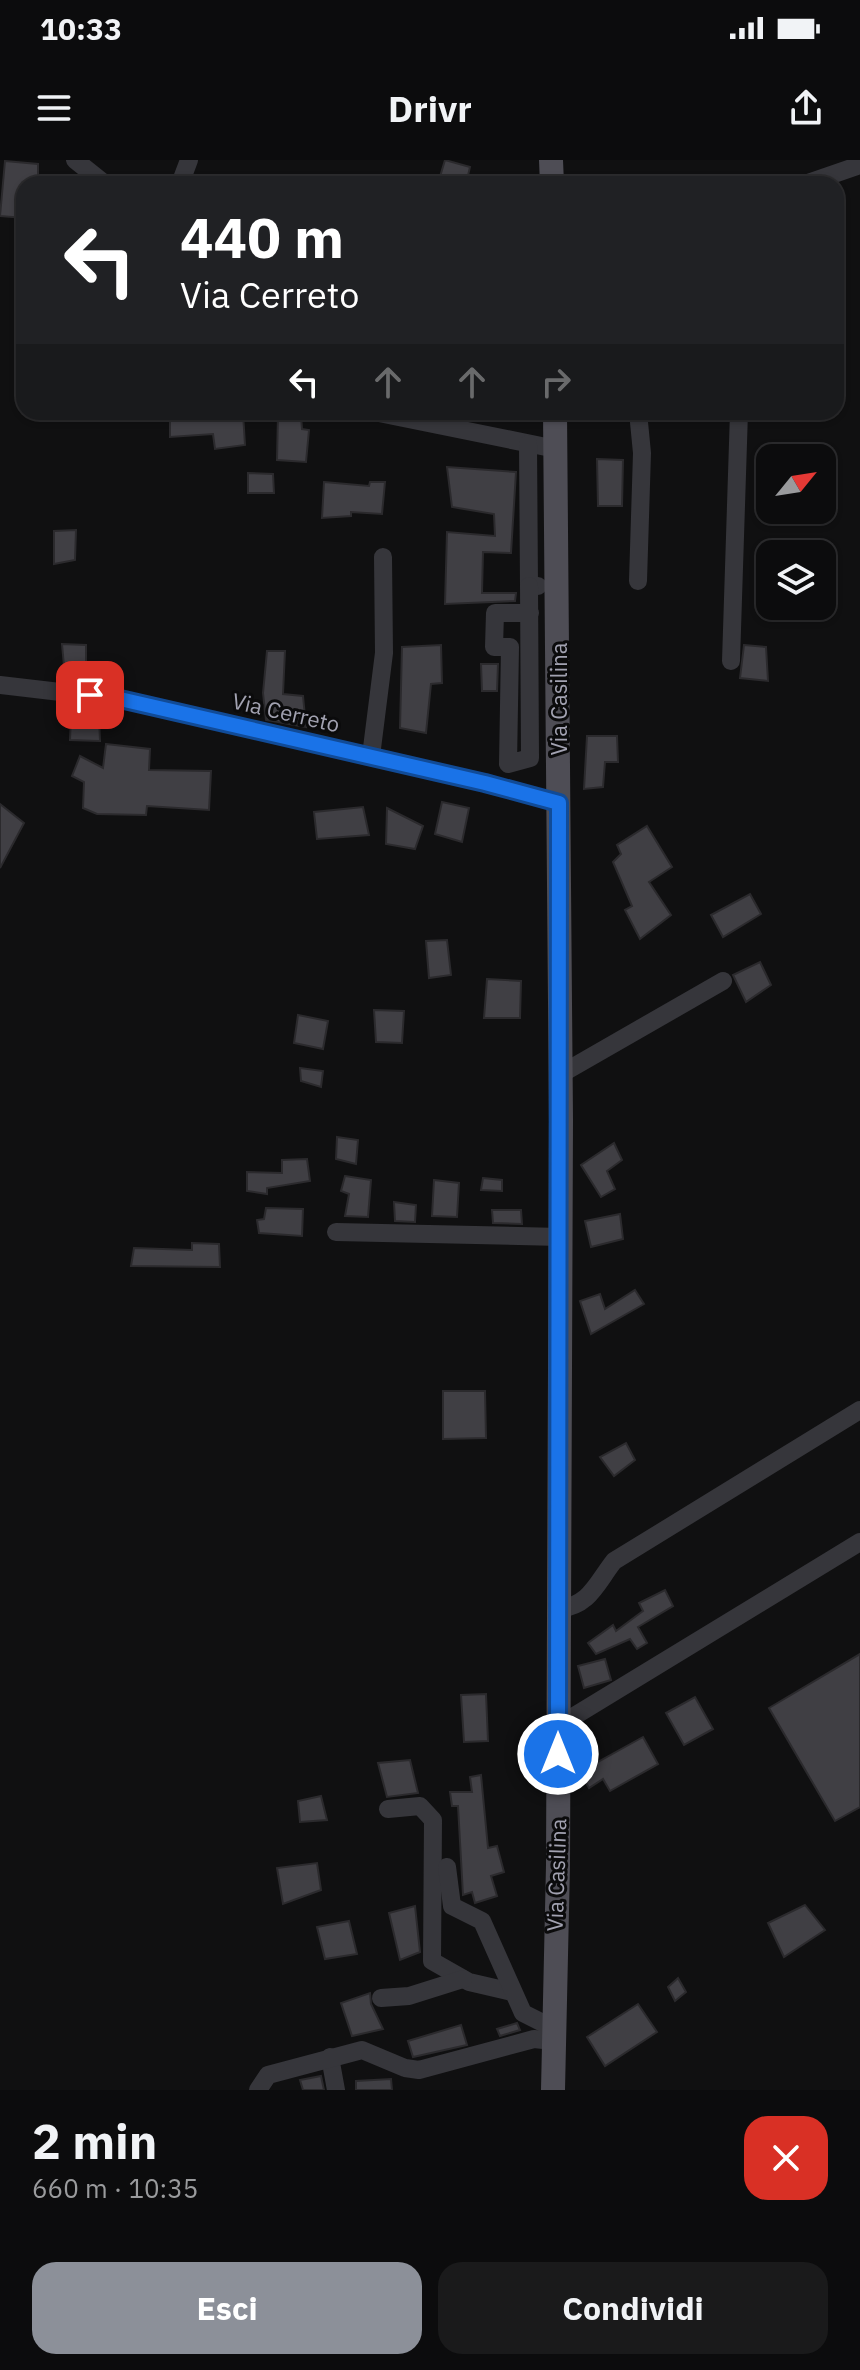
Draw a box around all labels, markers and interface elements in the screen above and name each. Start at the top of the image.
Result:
text: 10:33 [40,9,122,48]
text: Drivr [388,85,472,132]
icon: menu [32,86,76,130]
icon: share [784,86,828,130]
text: 440 m [180,201,344,273]
icon: left [48,208,152,312]
text: Via Cerreto [180,271,359,318]
icon: left [282,360,326,404]
icon: ahead [366,360,410,404]
icon: ahead [450,360,494,404]
icon: right [534,360,578,404]
north arrow [756,444,836,524]
map controls [756,444,836,620]
button: layers [756,540,836,620]
street label: Via Casilina [544,642,573,756]
pin [56,661,124,729]
icon: arrive [68,673,112,717]
street label: Via Cerreto [229,686,343,738]
position arrow [516,1712,600,1796]
street label: Via Casilina [540,1818,572,1932]
text: 2 min [32,2110,157,2172]
button: close [744,2116,828,2200]
text: 660 m · 10:35 [32,2171,198,2205]
button: Esci [32,2262,422,2354]
button: Condividi [438,2262,828,2354]

